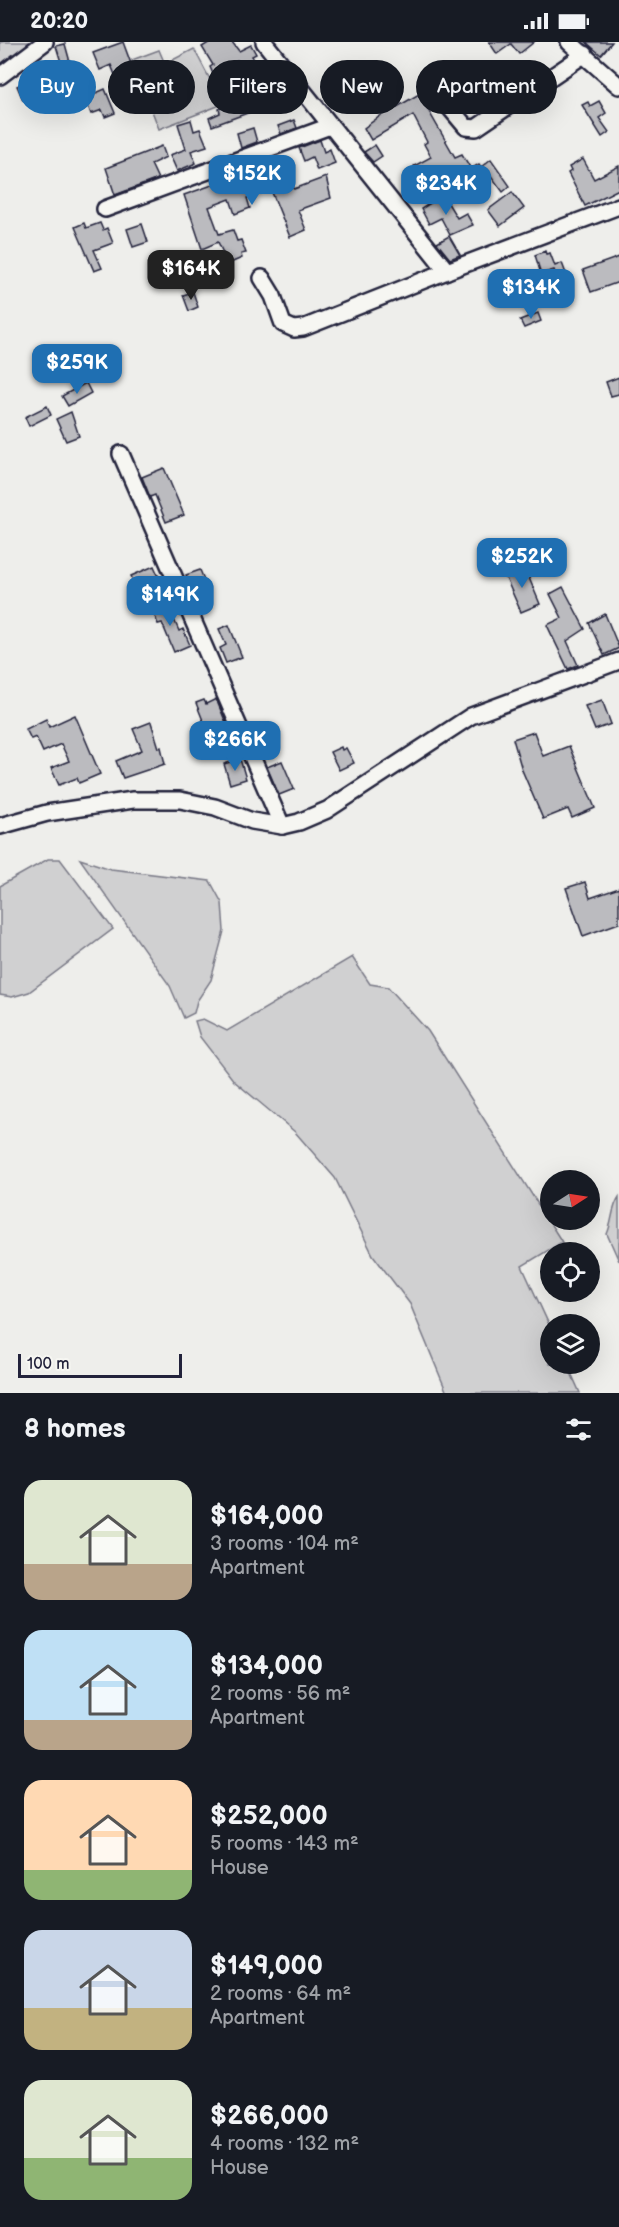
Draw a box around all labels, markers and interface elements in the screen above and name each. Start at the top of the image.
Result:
text: 20:20 [30,8,88,35]
chip: Buy [18,60,96,114]
chip: Rent [108,60,195,114]
chip: Filters [207,60,308,114]
chip: New [320,60,404,114]
chip: Apartment [416,60,557,114]
pin: $152K [210,155,294,206]
text: $152K [223,162,281,186]
pin: $234K [404,165,488,216]
text: $234K [415,172,477,196]
pin: $164K [149,250,233,301]
text: $164K [161,257,221,281]
pin: $134K [489,269,573,320]
text: $134K [502,276,560,300]
pin: $259K [35,344,119,395]
text: $259K [46,351,108,375]
pin: $252K [480,538,564,589]
text: $252K [491,545,553,569]
pin: $149K [128,576,212,627]
text: $149K [141,583,199,607]
pin: $266K [193,721,277,772]
text: $266K [204,728,267,752]
north arrow [540,1170,600,1230]
map controls [540,1170,600,1374]
button: locate [540,1242,600,1302]
button: layers [540,1314,600,1374]
scale bar [18,1351,182,1378]
text: 100 m [27,1355,70,1374]
icon: filters [562,1413,595,1446]
text: 8 homes [24,1414,126,1445]
text: $164,000 [210,1501,324,1532]
icon: home [72,1504,144,1576]
text: 3 rooms · 104 m² [210,1532,359,1556]
text: Apartment [210,1556,305,1580]
text: $134,000 [210,1651,323,1682]
icon: home [72,1654,144,1726]
text: 2 rooms · 56 m² [210,1682,350,1706]
text: Apartment [210,1706,305,1730]
text: $252,000 [210,1801,328,1832]
icon: home [72,1804,144,1876]
text: 5 rooms · 143 m² [210,1832,359,1856]
text: House [210,1856,269,1880]
text: $149,000 [210,1951,323,1982]
icon: home [72,1954,144,2026]
text: 2 rooms · 64 m² [210,1982,351,2006]
text: Apartment [210,2006,305,2030]
text: $266,000 [210,2101,329,2132]
icon: home [72,2104,144,2176]
text: 4 rooms · 132 m² [210,2132,359,2156]
text: House [210,2156,269,2180]

